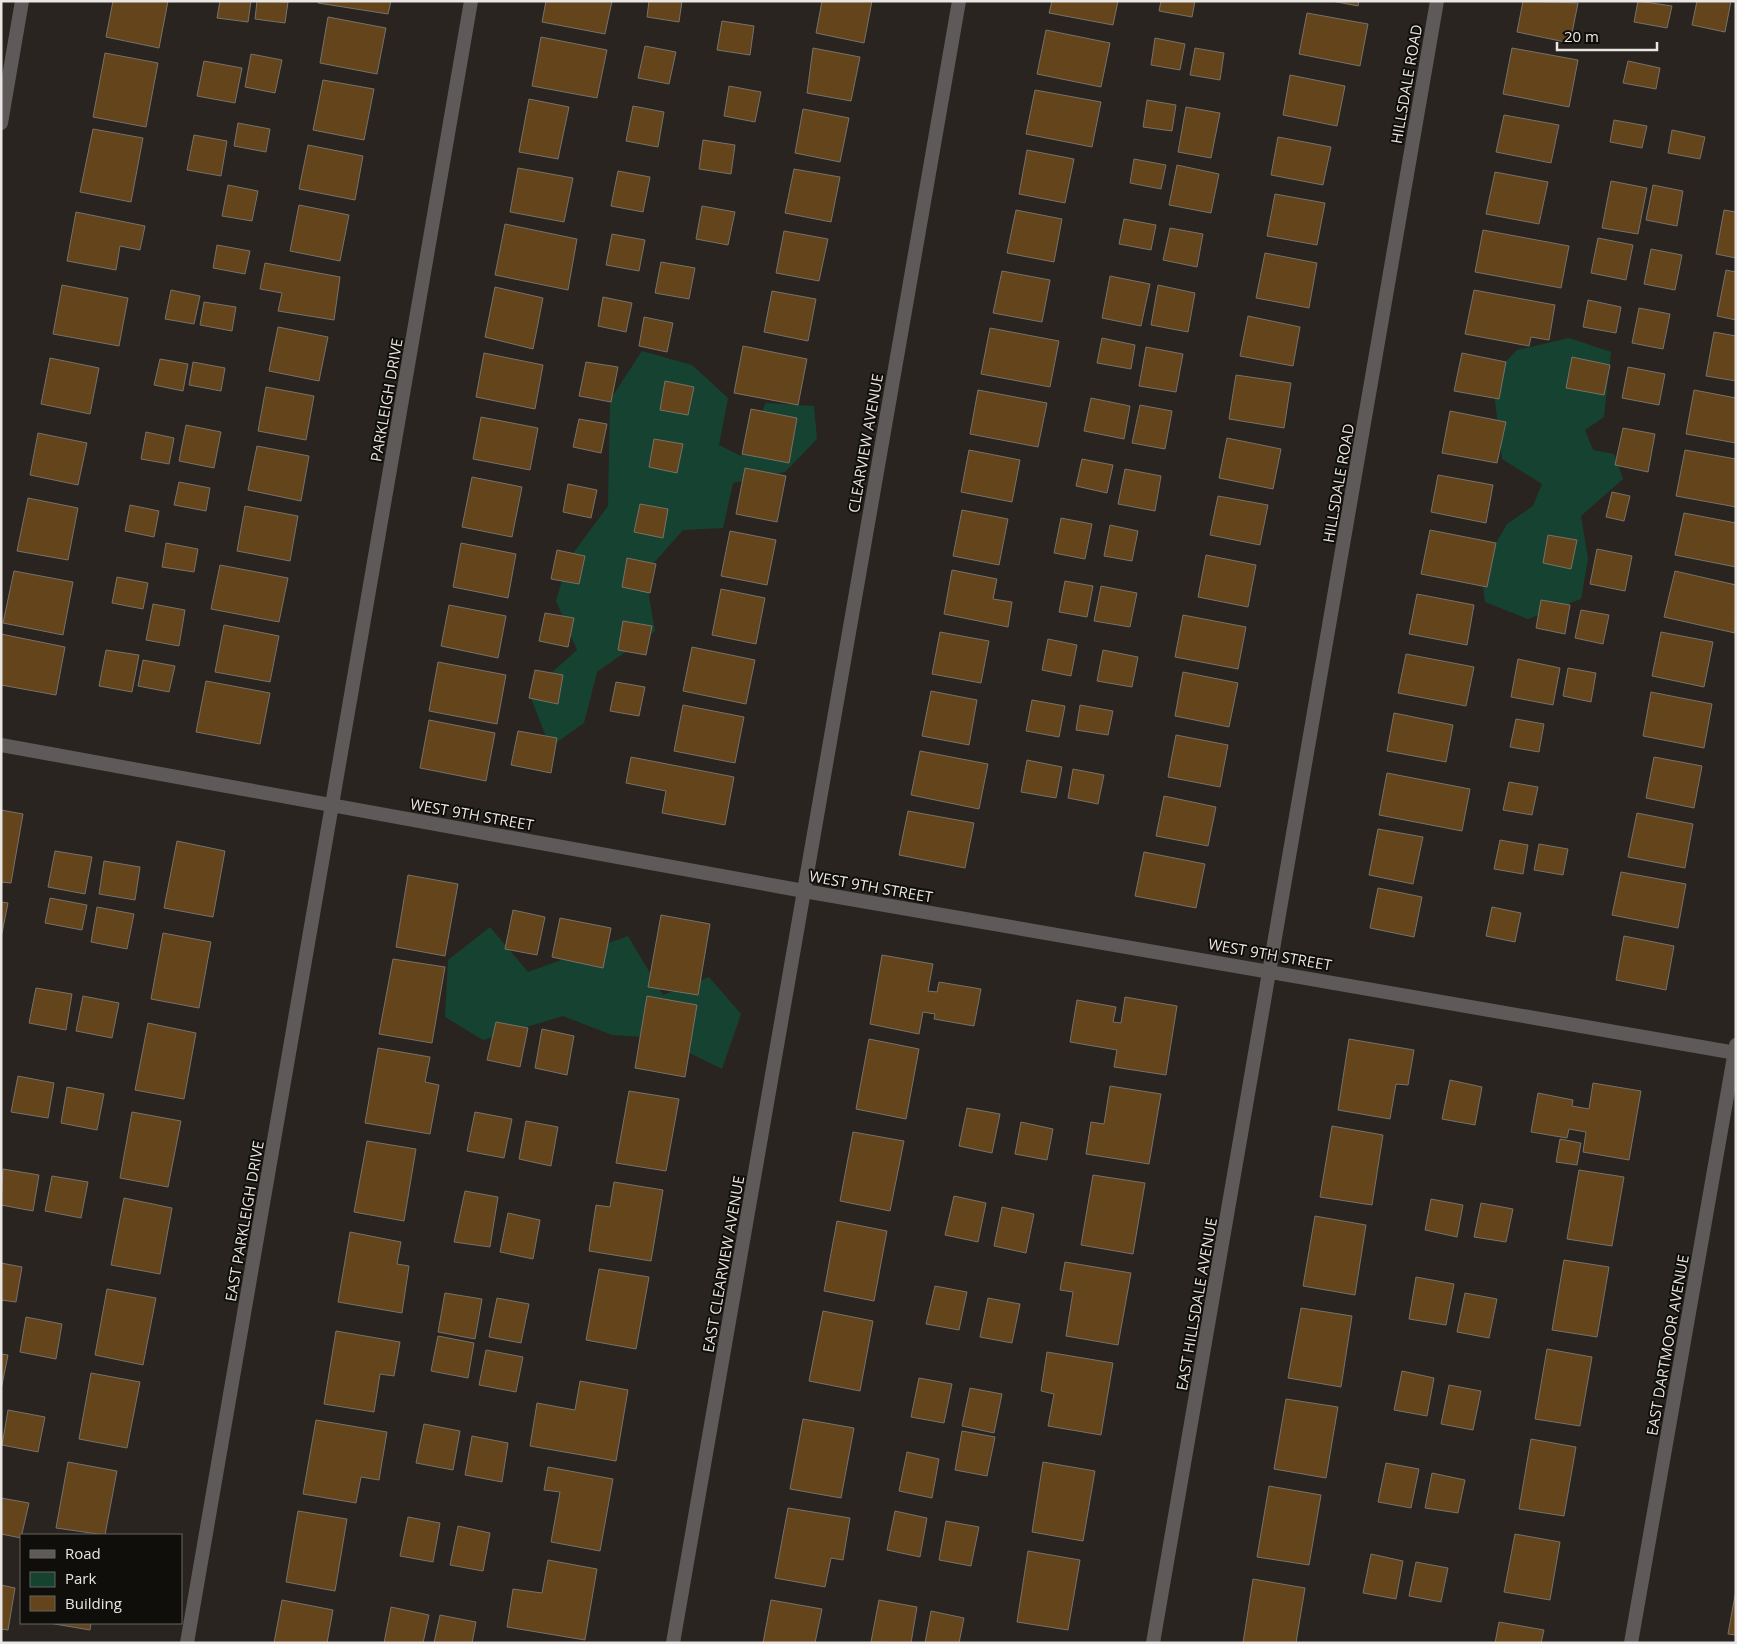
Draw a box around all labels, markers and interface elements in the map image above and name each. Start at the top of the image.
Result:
scale bar [1557,20,1657,52]
street label: HILLSDALE ROAD [1386,23,1426,145]
text: 20 m [1564,26,1599,46]
street label: PARKLEIGH DRIVE [365,337,407,463]
street label: CLEARVIEW AVENUE [843,372,887,514]
street label: HILLSDALE ROAD [1318,422,1358,544]
street label: WEST 9TH STREET [409,793,536,835]
street label: WEST 9TH STREET [808,865,935,907]
street label: WEST 9TH STREET [1207,933,1334,975]
street label: EAST PARKLEIGH DRIVE [220,1139,268,1303]
street label: EAST CLEARVIEW AVENUE [698,1174,748,1354]
street label: EAST HILLSDALE AVENUE [1171,1216,1221,1392]
street label: EAST DARTMOOR AVENUE [1641,1253,1693,1437]
legend [20,1534,182,1624]
text: Road [65,1543,101,1563]
text: Park [65,1568,96,1588]
text: Building [65,1593,122,1613]

